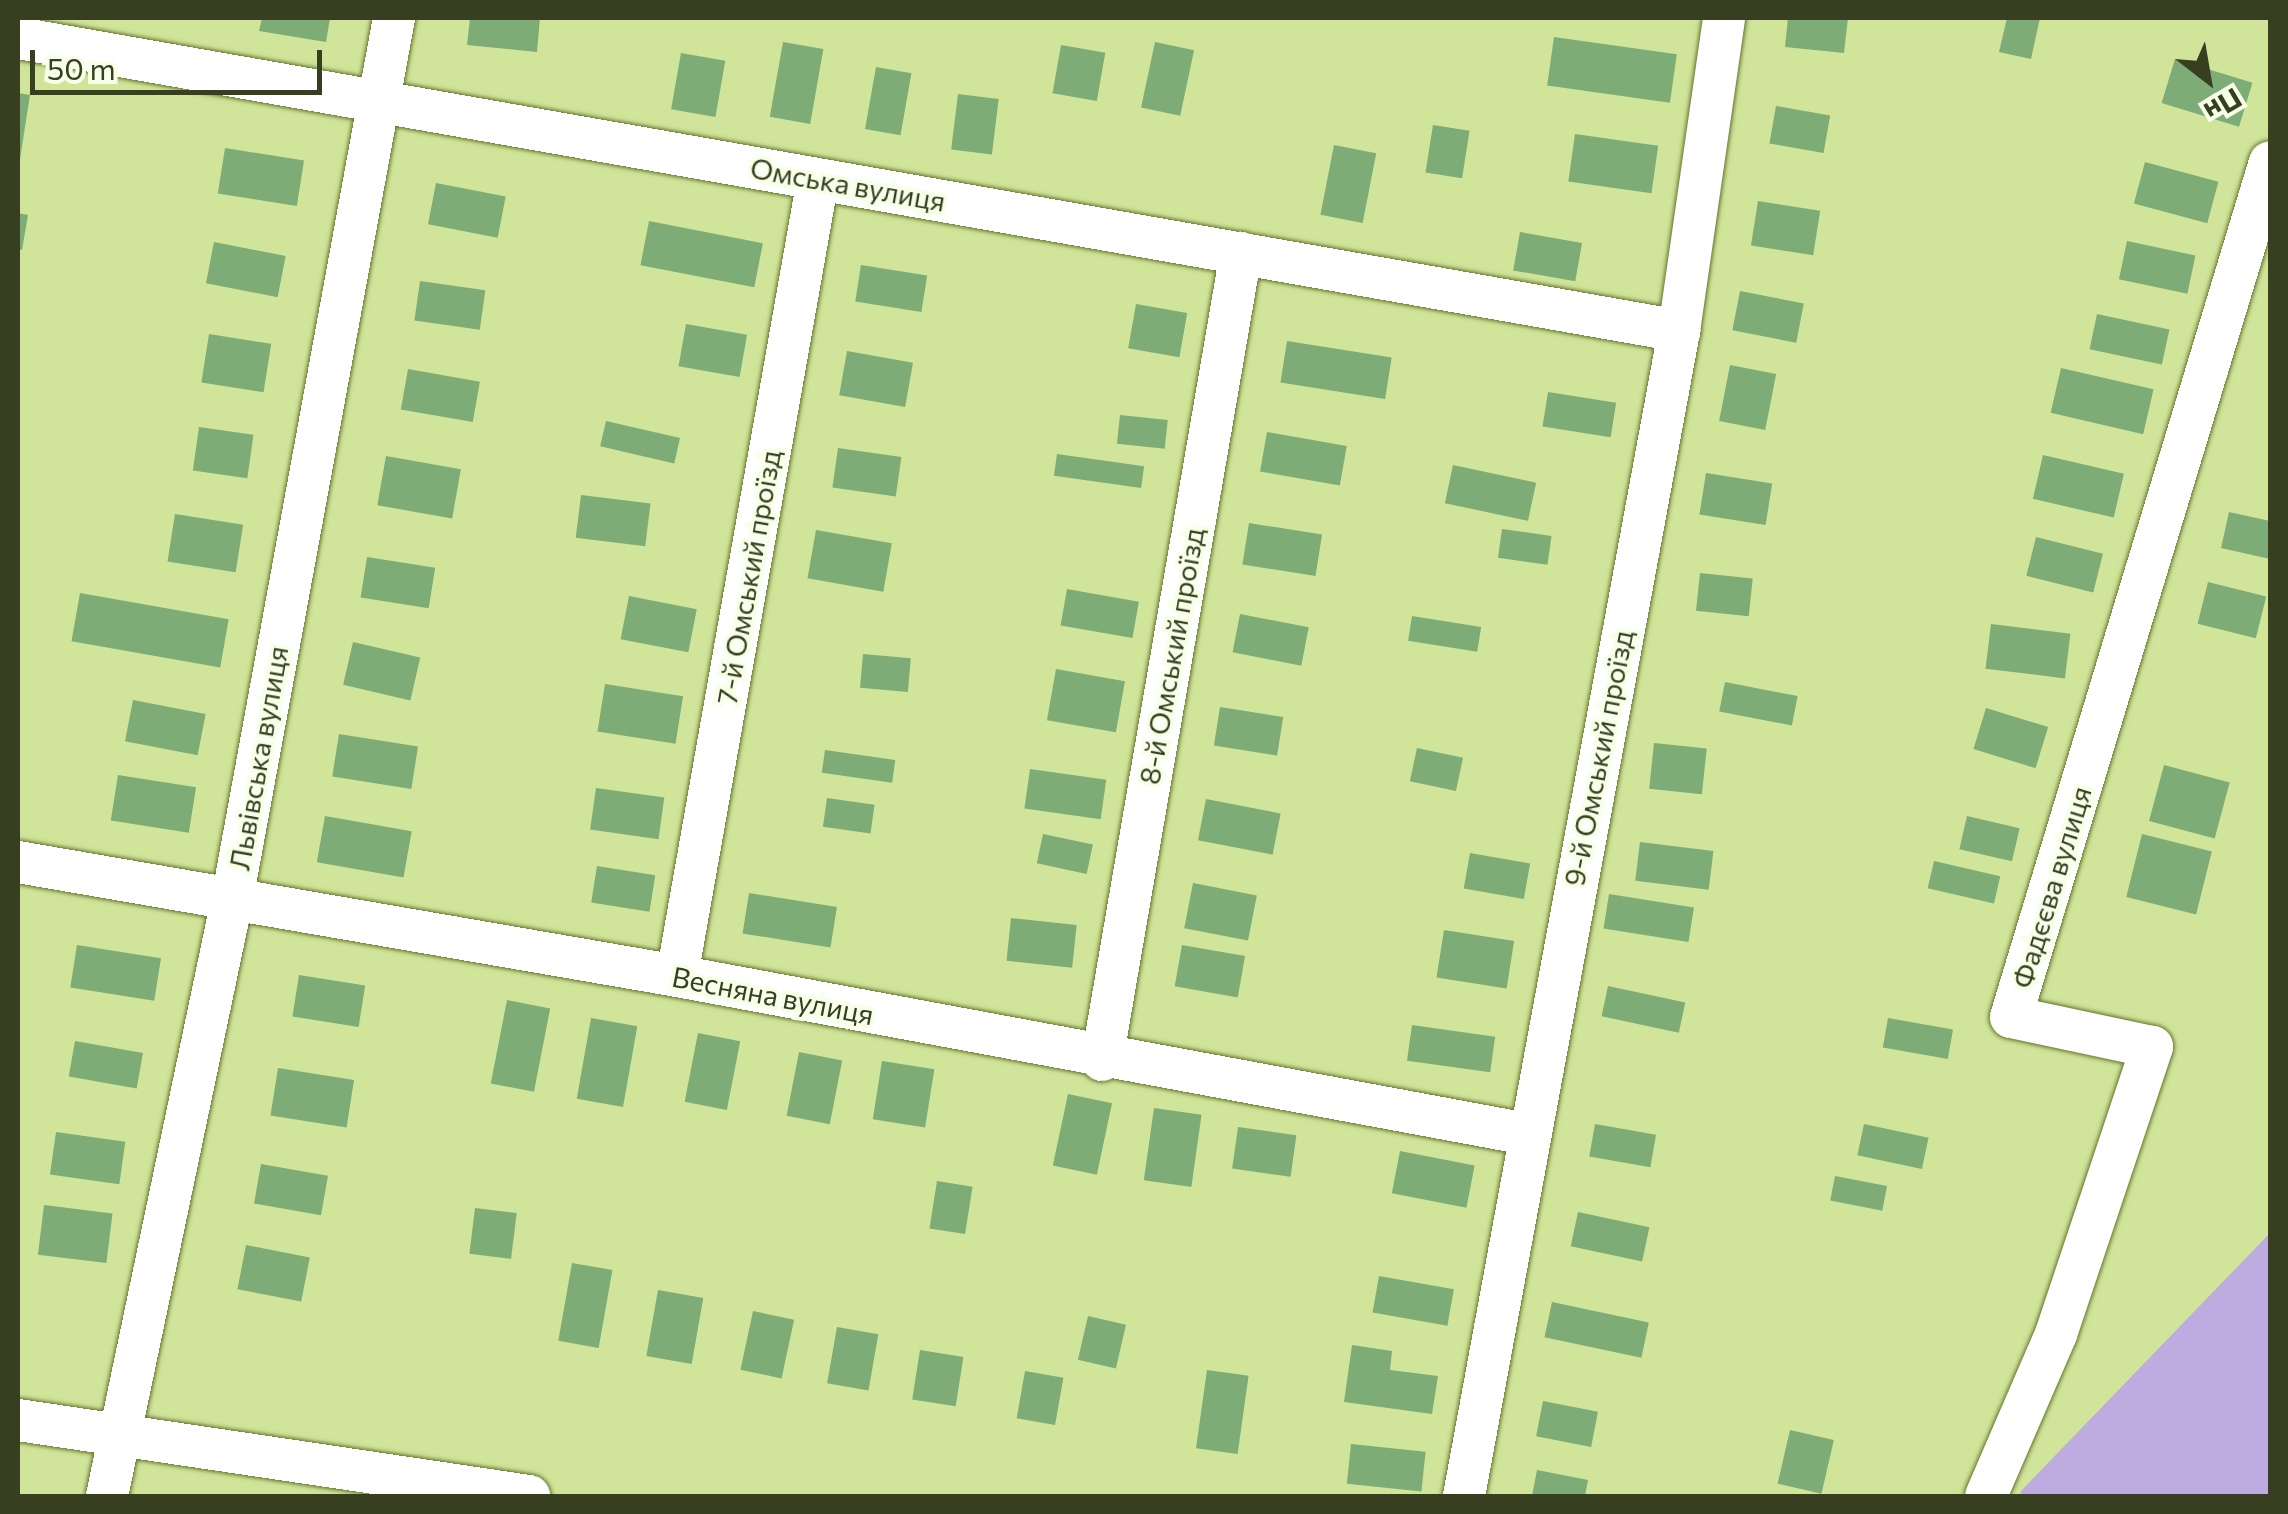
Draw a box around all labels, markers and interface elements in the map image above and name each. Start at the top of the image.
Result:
scale bar [35,30,328,92]
north arrow [2158,30,2258,130]
text: 50 m [47,49,116,86]
text: Пн [2199,82,2248,130]
street label: Омська вулиця [748,150,948,218]
street label: 7-й Омський проїзд [709,447,787,707]
street label: 8-й Омський проїзд [1132,525,1210,787]
street label: 9-й Омський проїзд [1557,627,1639,889]
street label: Львівська вулиця [222,643,294,873]
street label: Фадєєва вулиця [2004,782,2098,992]
street label: Весняна вулиця [669,959,877,1031]

